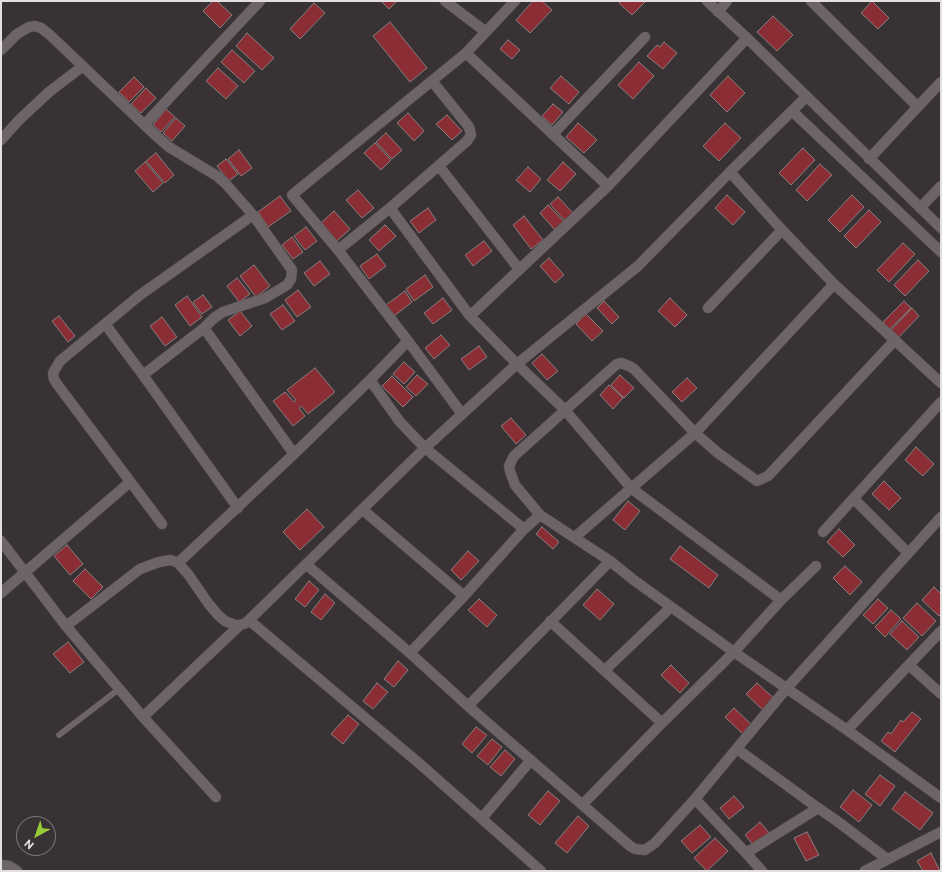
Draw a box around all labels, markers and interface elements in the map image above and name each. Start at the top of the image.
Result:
north arrow [16,816,56,856]
text: N [21,837,36,852]

